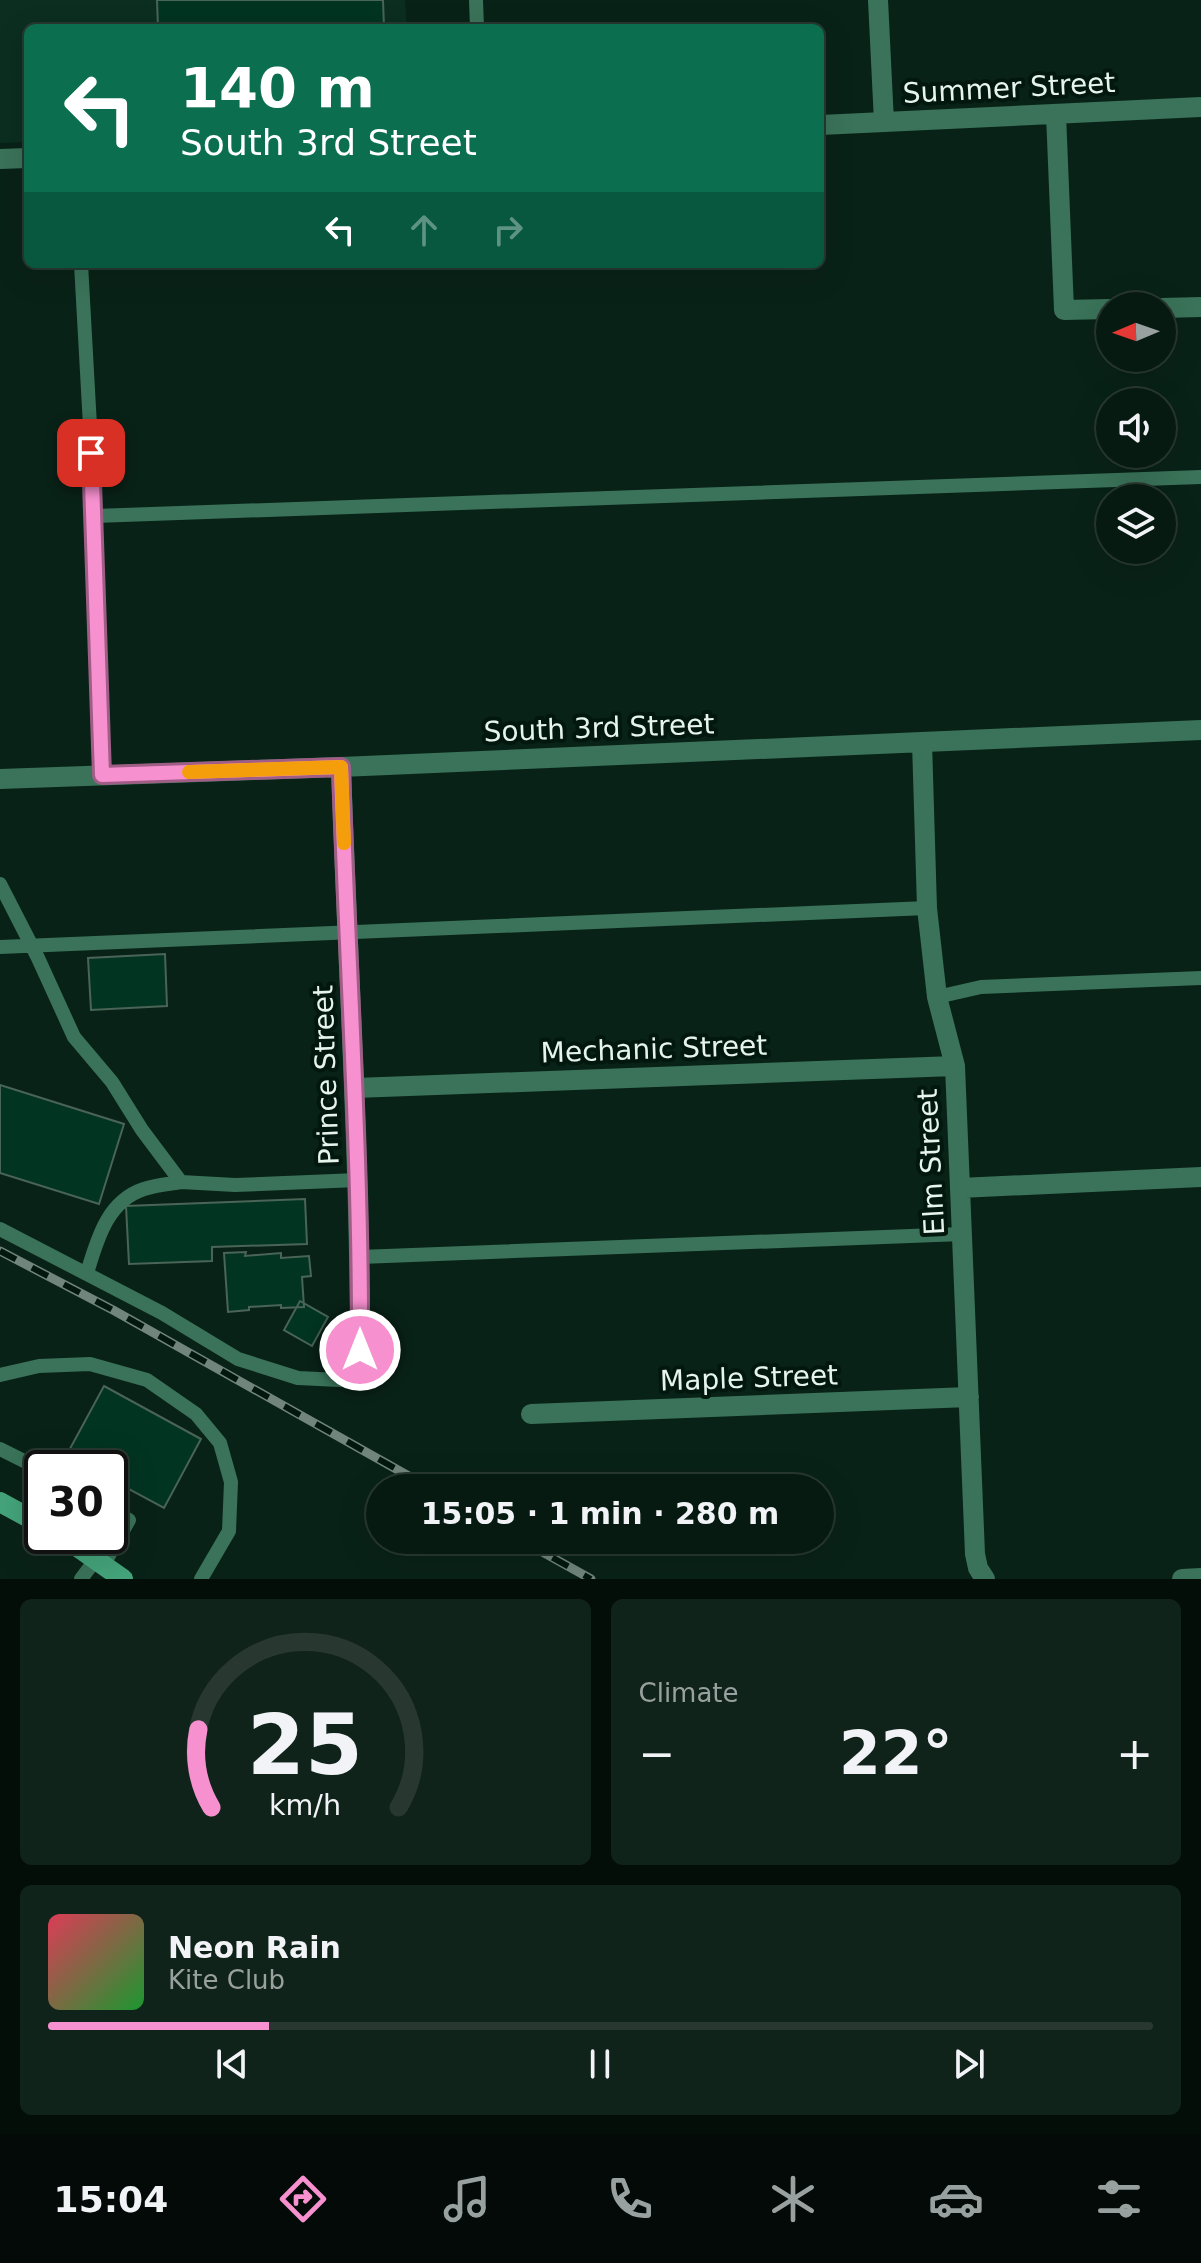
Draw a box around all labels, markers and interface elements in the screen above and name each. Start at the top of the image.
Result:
text: 140 m [180,55,375,120]
icon: left [48,56,152,160]
street label: Summer Street [902,66,1116,110]
text: South 3rd Street [180,122,477,163]
icon: left [318,208,362,252]
icon: ahead [402,208,446,252]
icon: right [486,208,530,252]
north arrow [1096,292,1176,372]
map controls [1096,292,1176,564]
button: sound [1096,388,1176,468]
pin [57,419,125,487]
icon: arrive [69,431,113,475]
button: layers [1096,484,1176,564]
street label: South 3rd Street [483,707,715,749]
street label: Prince Street [306,984,346,1166]
street label: Mechanic Street [540,1029,768,1069]
street label: Elm Street [911,1088,951,1236]
position arrow [318,1308,402,1392]
street label: Maple Street [659,1358,839,1398]
speed limit sign: 30 [24,1450,128,1554]
text: 15:05 · 1 min · 280 m [421,1496,779,1531]
text: Climate [639,1678,739,1708]
text: 25 [247,1697,363,1794]
text: 22° [839,1718,953,1788]
text: − [639,1728,675,1779]
text: + [1116,1728,1153,1779]
text: km/h [269,1788,341,1822]
text: Neon Rain [168,1930,341,1965]
text: Kite Club [168,1965,285,1995]
icon: previous [210,2042,254,2086]
icon: pause [578,2042,622,2086]
icon: next [947,2042,991,2086]
icon: directions [275,2171,331,2227]
icon: music [439,2171,495,2227]
icon: phone [602,2171,658,2227]
icon: climate [765,2171,821,2227]
icon: car [928,2171,984,2227]
icon: filters [1091,2171,1147,2227]
text: 15:04 [54,2179,168,2220]

